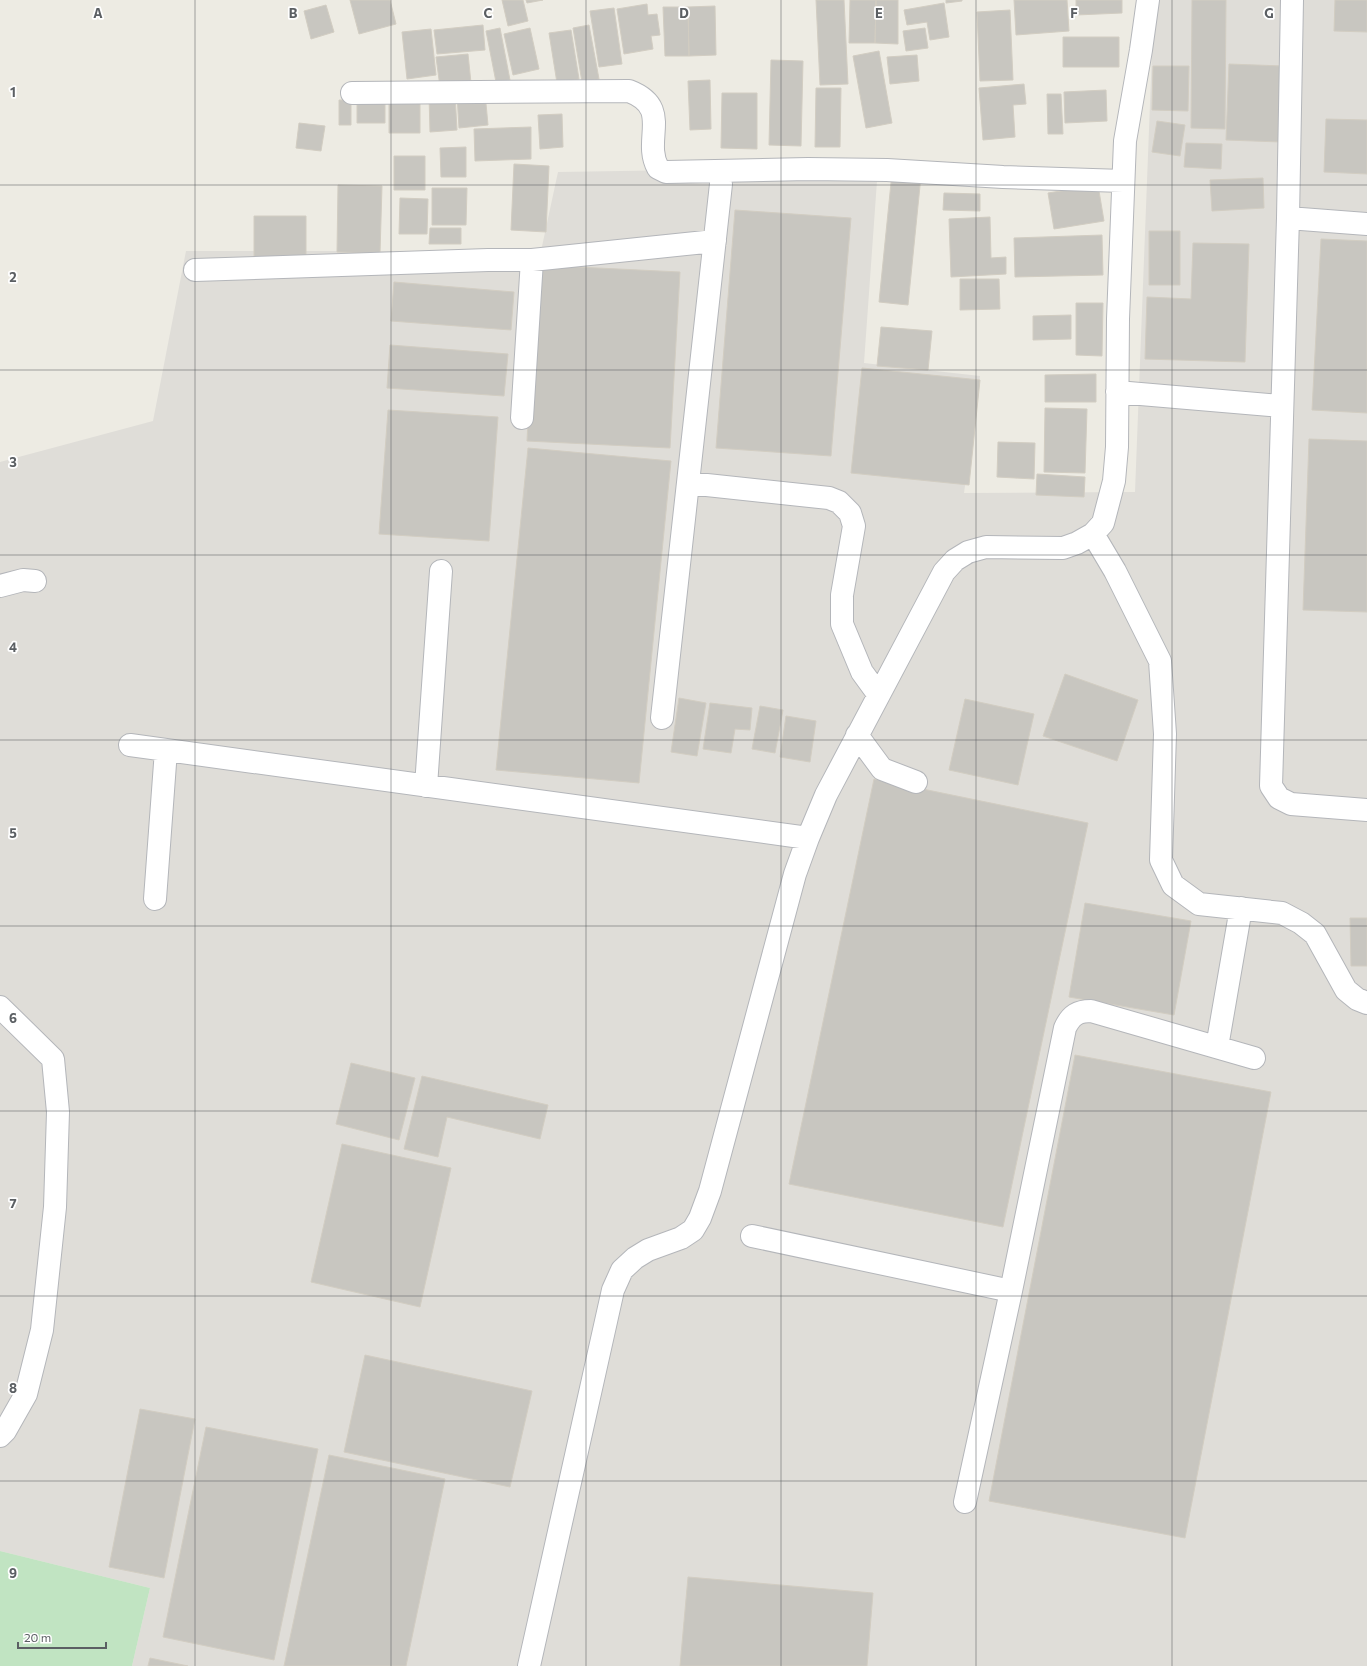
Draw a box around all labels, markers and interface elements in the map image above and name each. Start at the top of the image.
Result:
text: A [93,5,103,21]
text: B [289,5,298,21]
text: C [484,5,493,21]
text: D [679,5,689,21]
text: E [875,5,883,21]
text: F [1070,5,1078,21]
text: G [1264,5,1274,21]
text: 1 [10,84,16,100]
text: 2 [9,269,17,285]
text: 3 [9,454,17,470]
text: 4 [9,639,17,655]
text: 5 [9,825,17,841]
text: 6 [9,1010,17,1026]
text: 7 [9,1195,17,1211]
text: 8 [9,1380,17,1396]
text: 9 [9,1565,17,1581]
scale bar [18,1624,106,1650]
text: 20 m [24,1630,51,1644]

